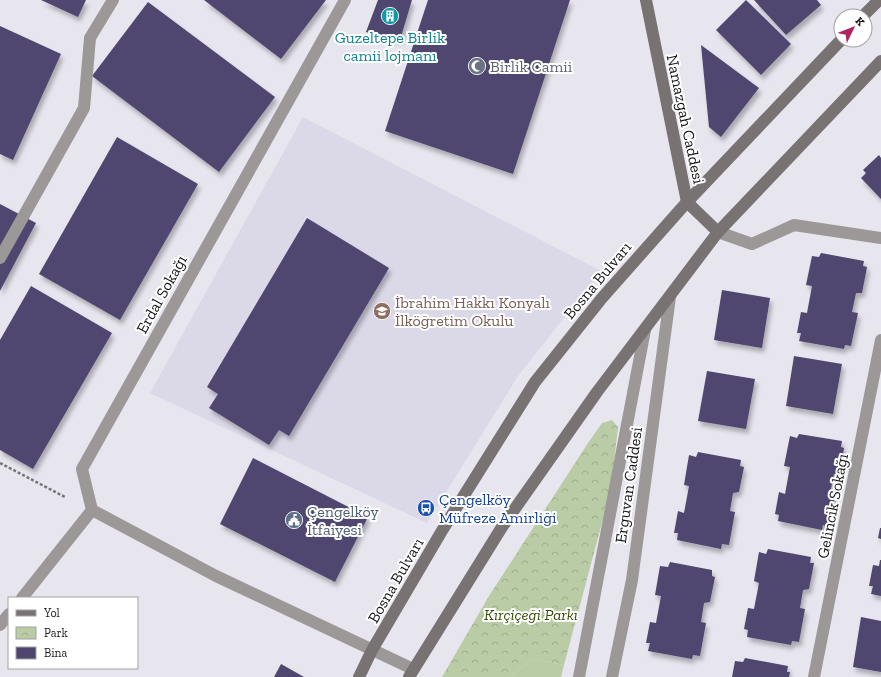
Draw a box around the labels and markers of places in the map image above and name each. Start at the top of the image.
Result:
building icon: Guzeltepe Birlik camii lojmanı [380,6,400,26]
place label: Guzeltepe Birlik camii lojmanı [335,28,446,65]
mosque icon: Birlik Camii [467,56,487,76]
place label: Birlik Camii [490,57,573,76]
place label: İbrahim Hakkı Konyalı İlköğretim Okulu [395,293,551,330]
school or university icon: İbrahim Hakkı Konyalı İlköğretim Okulu [372,301,392,321]
place label: Çengelköy Müfreze Amirliği [439,490,557,527]
bus stop icon: Çengelköy Müfreze Amirliği [416,498,436,518]
place label: Çengelköy İtfaiyesi [307,502,380,539]
public building icon: Çengelköy İtfaiyesi [284,510,304,530]

